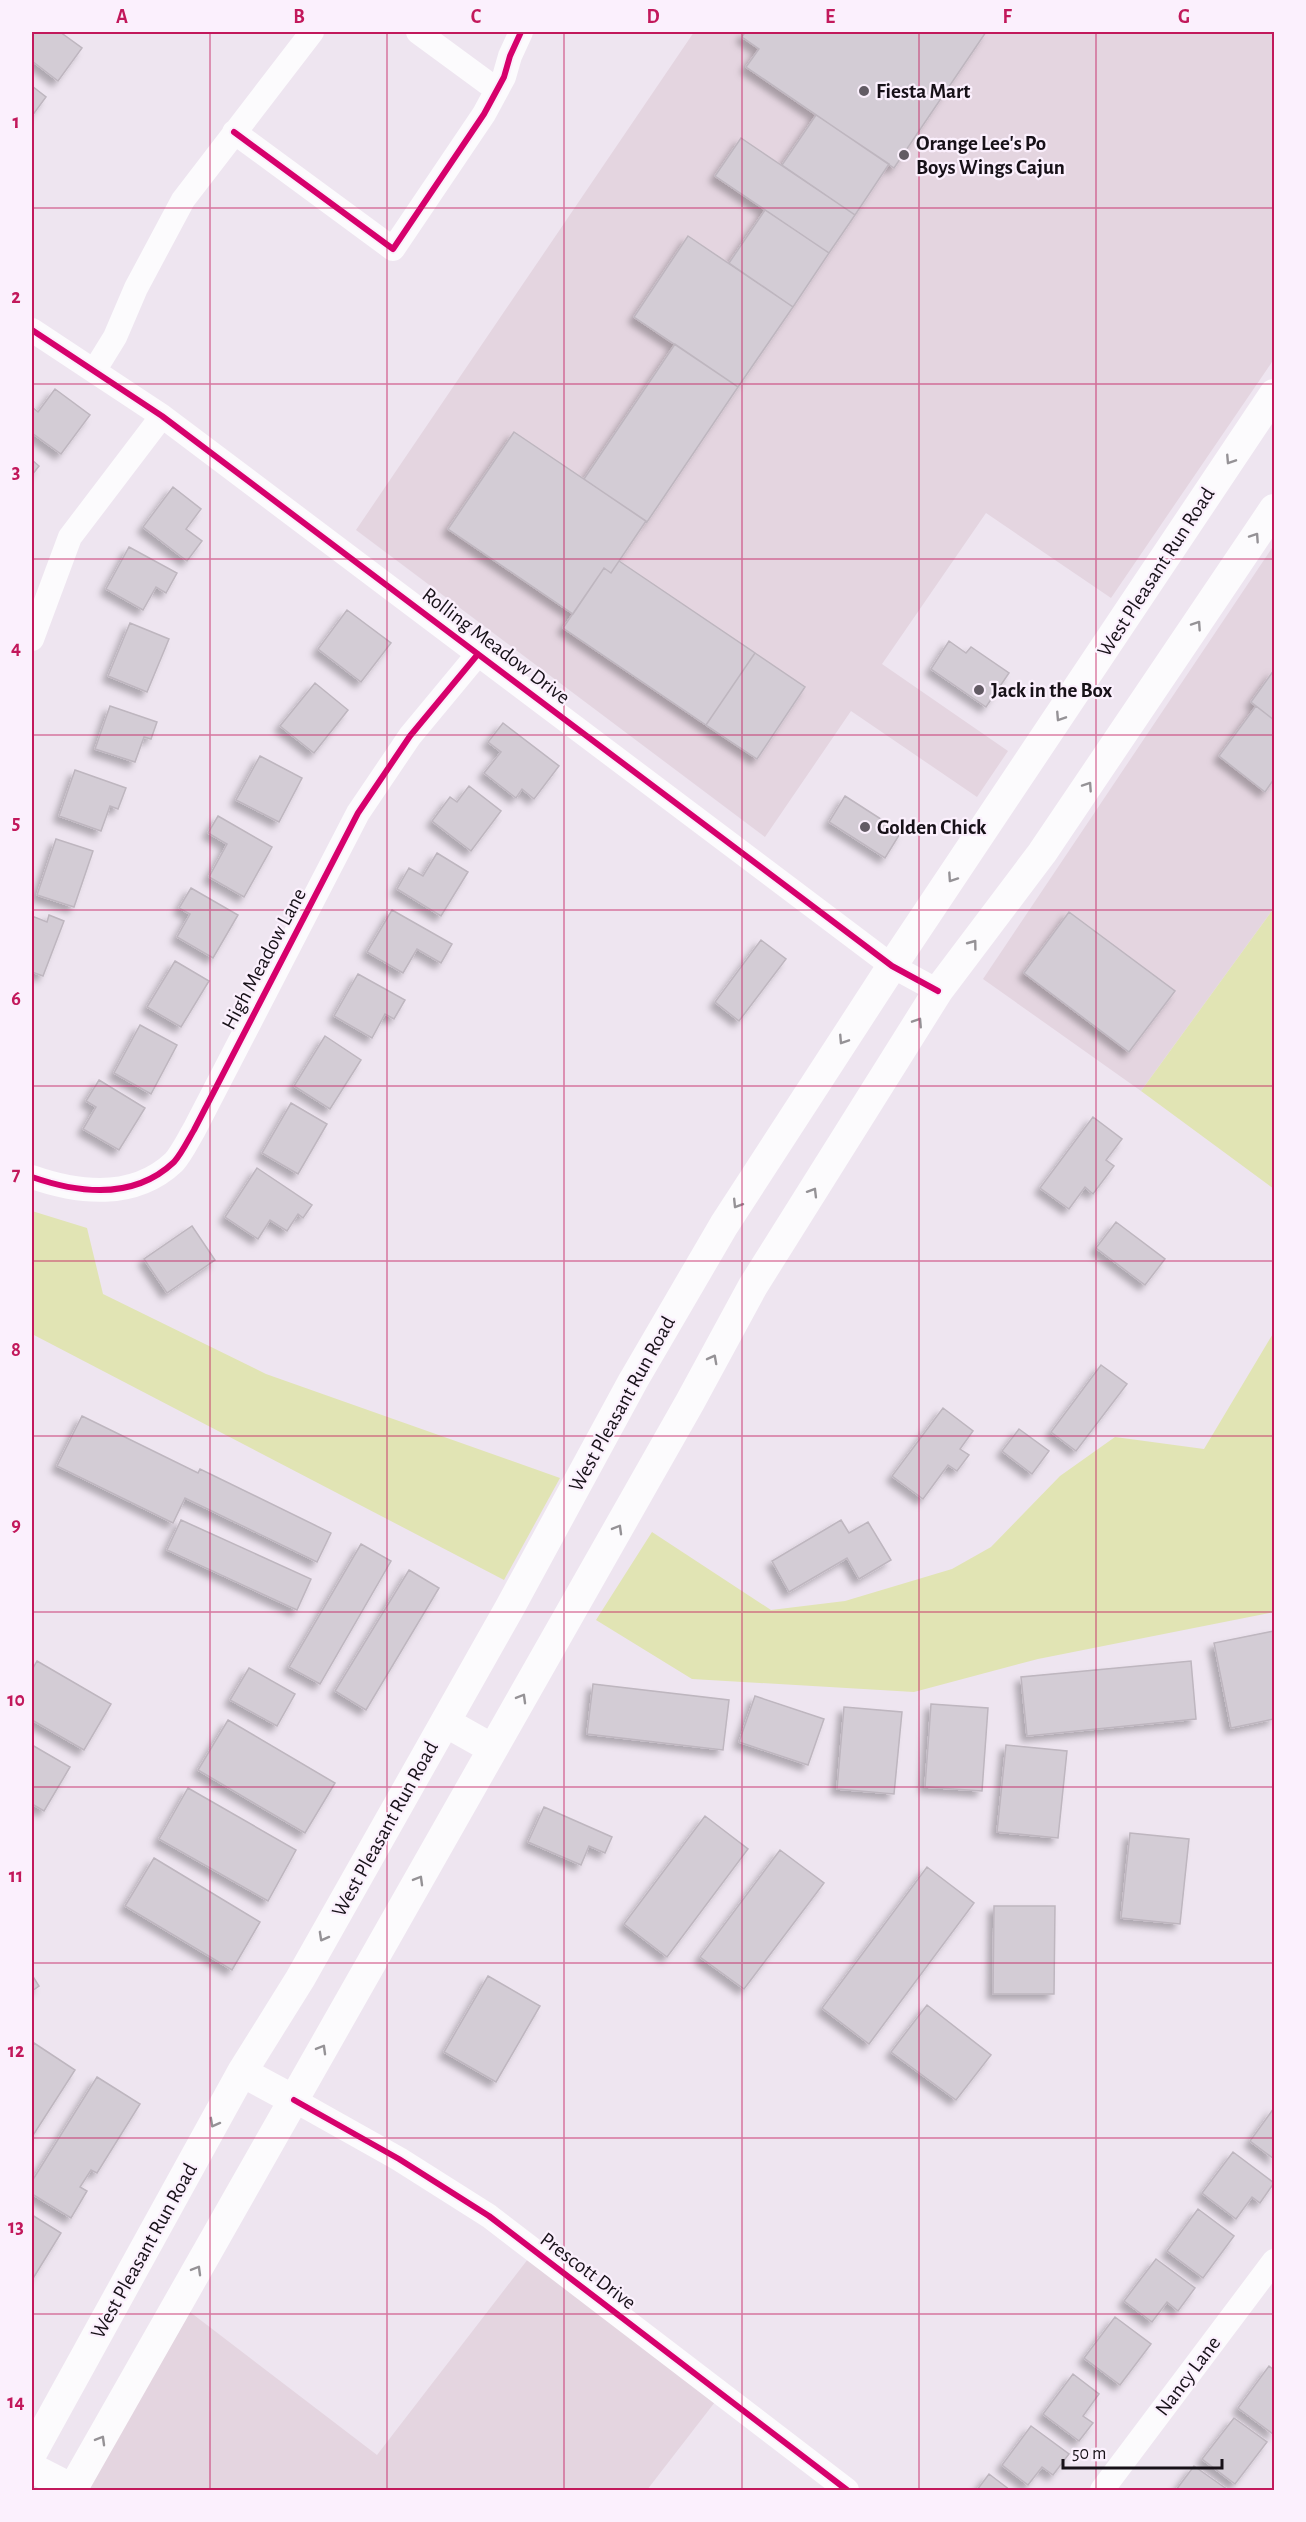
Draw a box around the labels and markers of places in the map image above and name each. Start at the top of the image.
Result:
place label: Fiesta Mart [876,81,970,102]
marker: Fiesta Mart [857,84,871,98]
place label: Orange Lee's Po Boys Wings Cajun [916,133,1065,178]
marker: Orange Lee's Po Boys Wings Cajun [897,148,911,162]
place label: Jack in the Box [991,680,1113,701]
marker: Jack in the Box [972,683,986,697]
place label: Golden Chick [877,817,987,838]
marker: Golden Chick [858,820,872,834]

